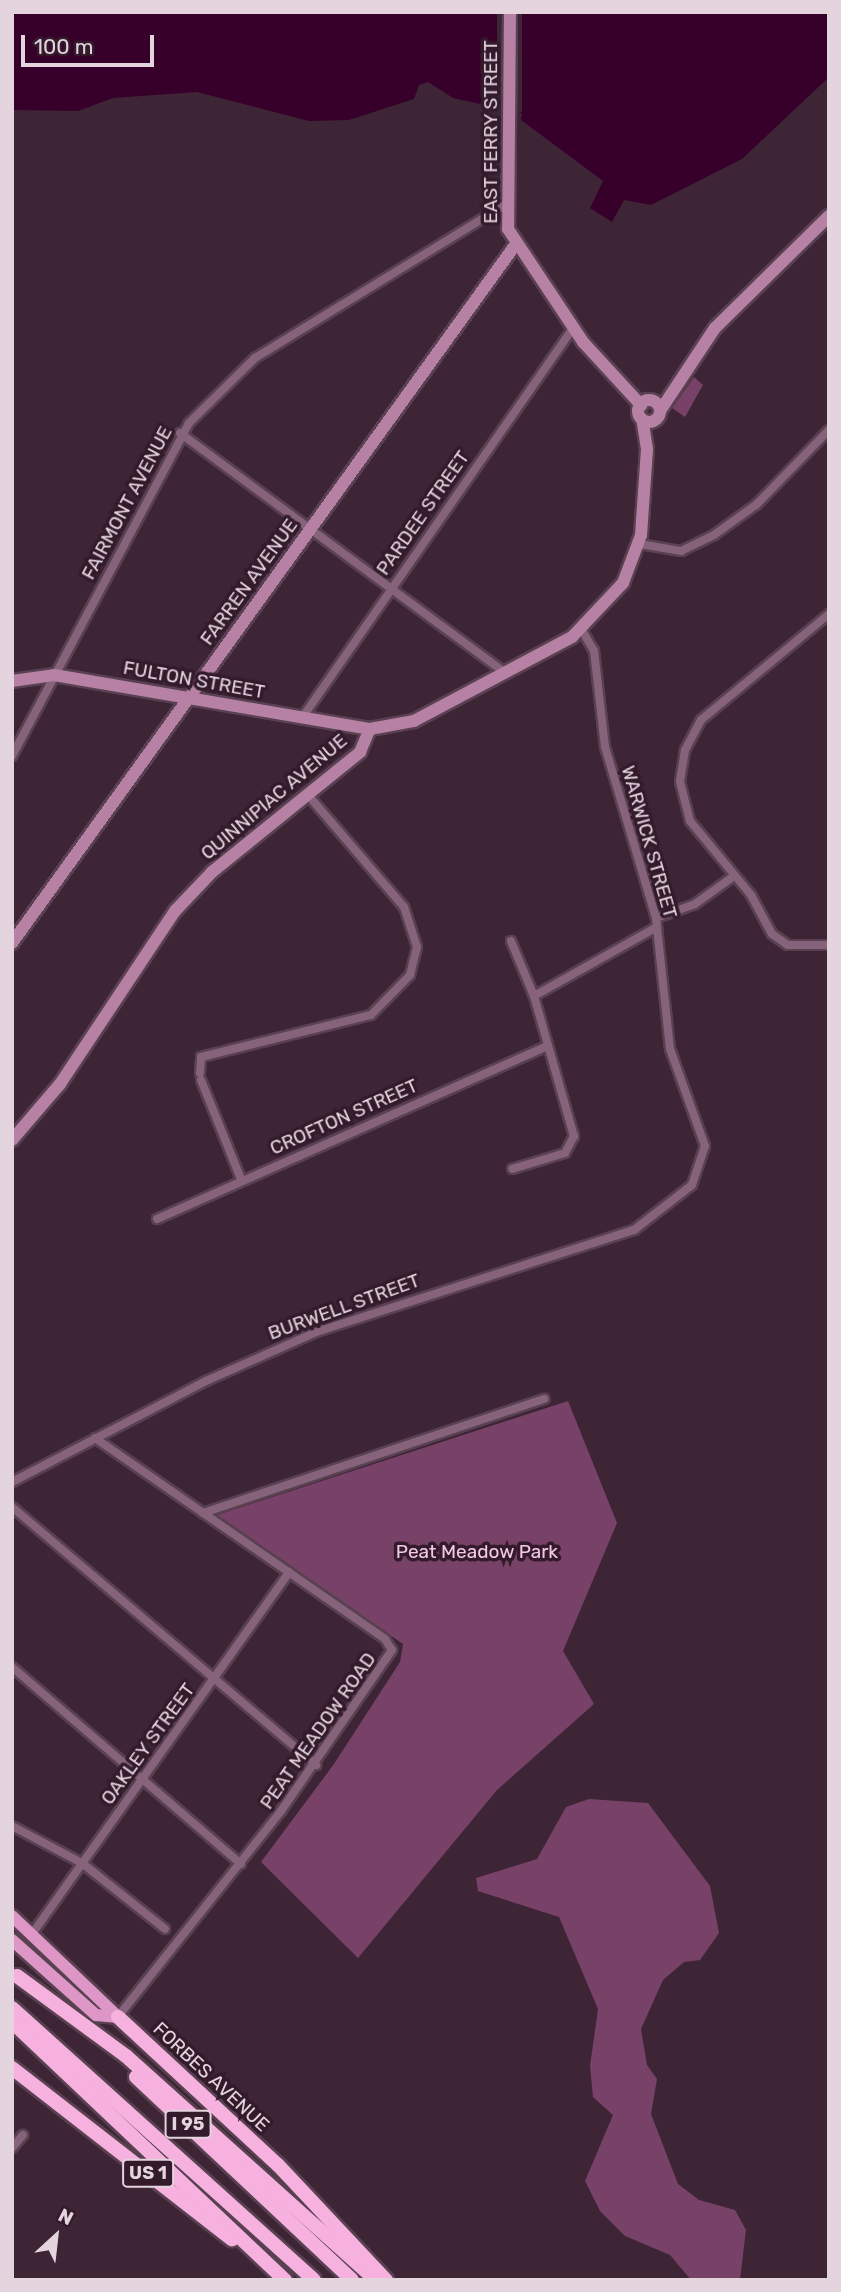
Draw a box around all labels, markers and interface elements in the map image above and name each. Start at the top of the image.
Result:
scale bar [24,21,158,65]
text: 100 m [34,34,93,59]
street label: EAST FERRY STREET [480,40,502,224]
street label: FAIRMONT AVENUE [77,422,177,584]
street label: PARDEE STREET [372,446,474,580]
street label: FARREN AVENUE [195,514,303,650]
street label: FULTON STREET [121,656,267,704]
street label: QUINNIPIAC AVENUE [196,729,352,865]
street label: WARWICK STREET [616,763,682,921]
street label: CROFTON STREET [266,1074,422,1160]
street label: BURWELL STREET [265,1269,423,1345]
park label: Peat Meadow Park [396,1541,558,1563]
street label: PEAT MEADOW ROAD [255,1648,381,1814]
street label: OAKLEY STREET [96,1679,200,1809]
street label: FORBES AVENUE [148,2017,274,2137]
road number: I 95 [164,2110,212,2138]
road number: US 1 [122,2158,174,2188]
north arrow [21,2201,91,2271]
text: N [54,2203,77,2230]

